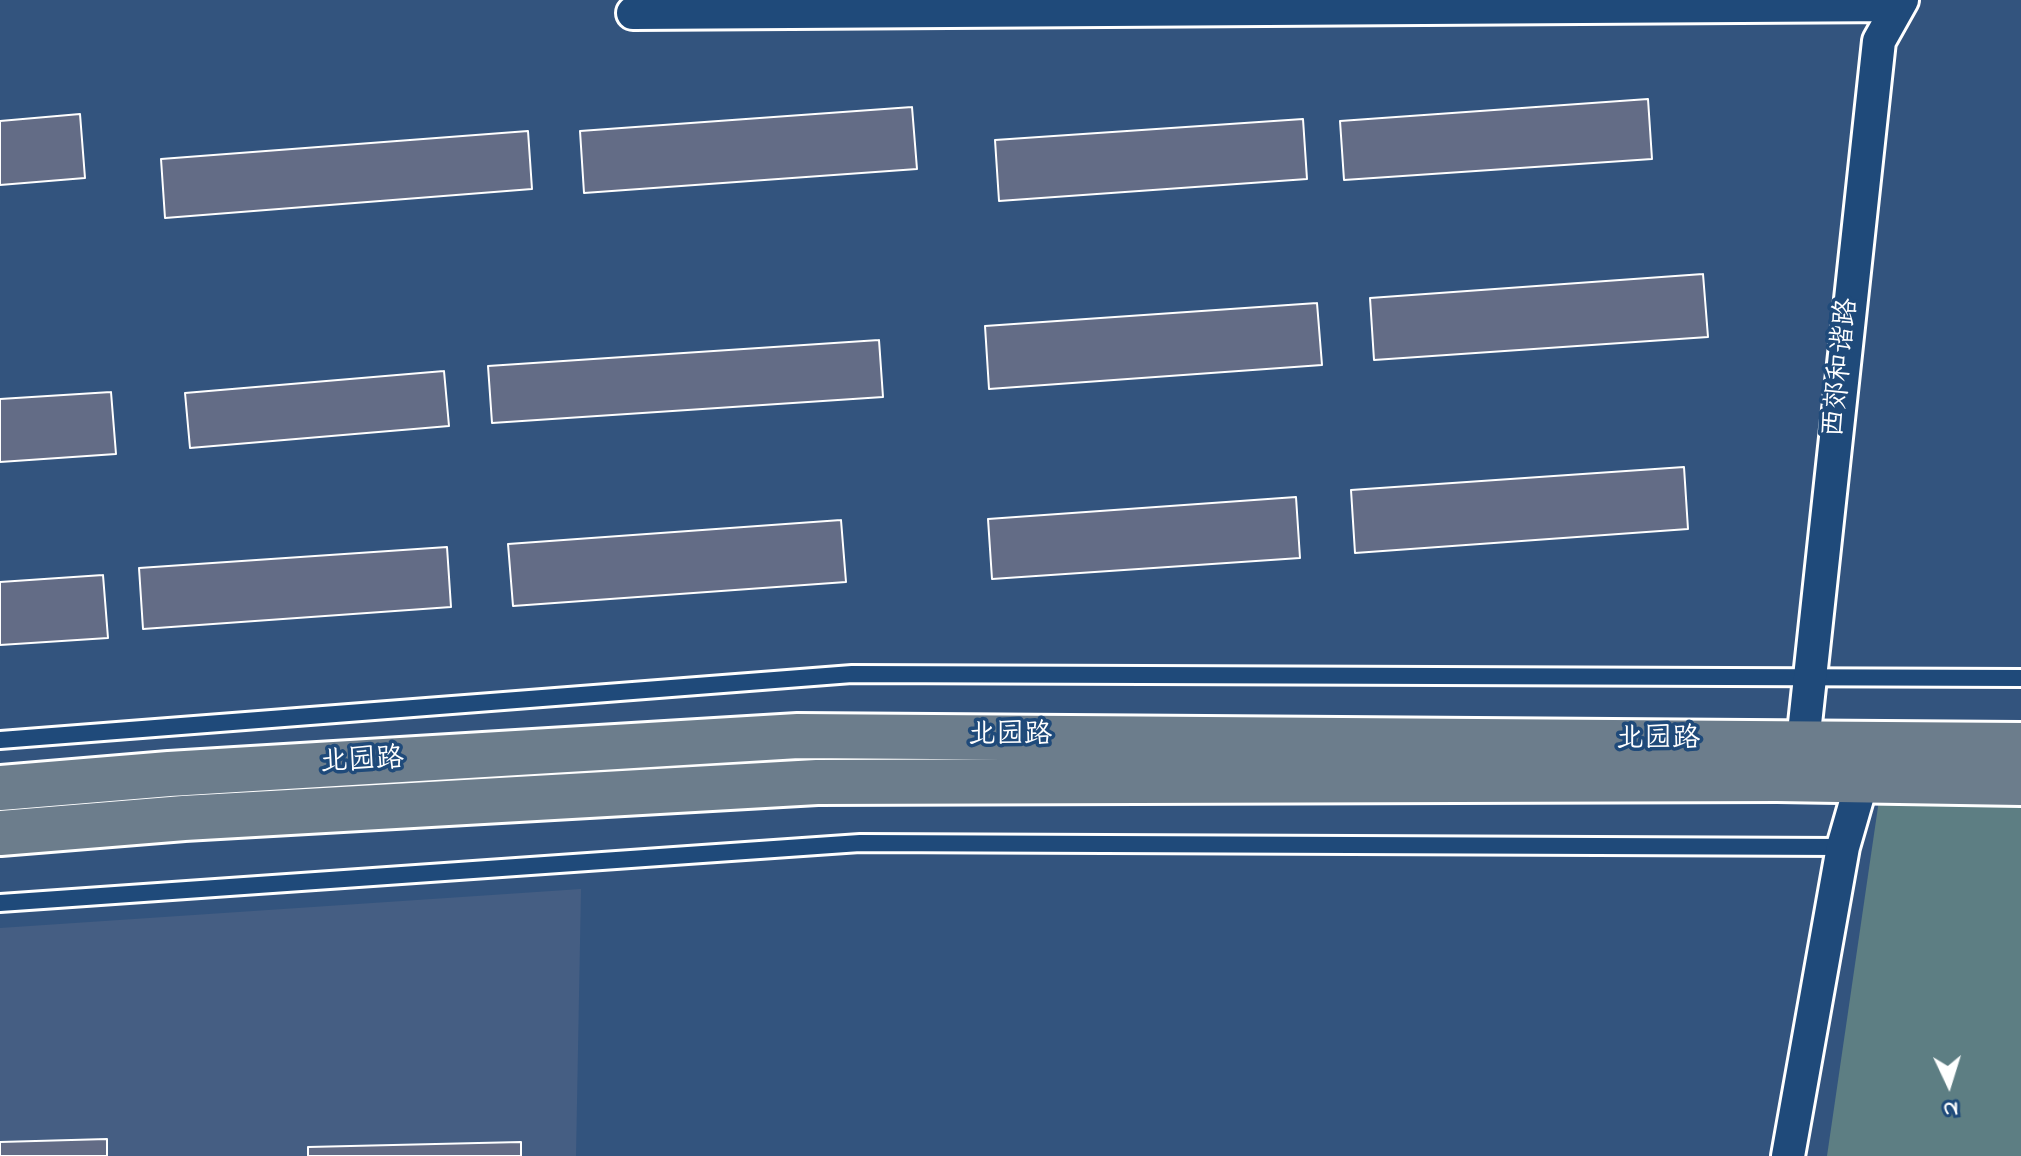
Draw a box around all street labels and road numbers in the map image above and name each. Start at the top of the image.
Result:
street label: 西郊和谐路 [1819,297,1867,439]
street label: 北园路 [968,720,1052,754]
street label: 北园路 [1616,724,1700,758]
street label: 北园路 [319,744,405,782]

